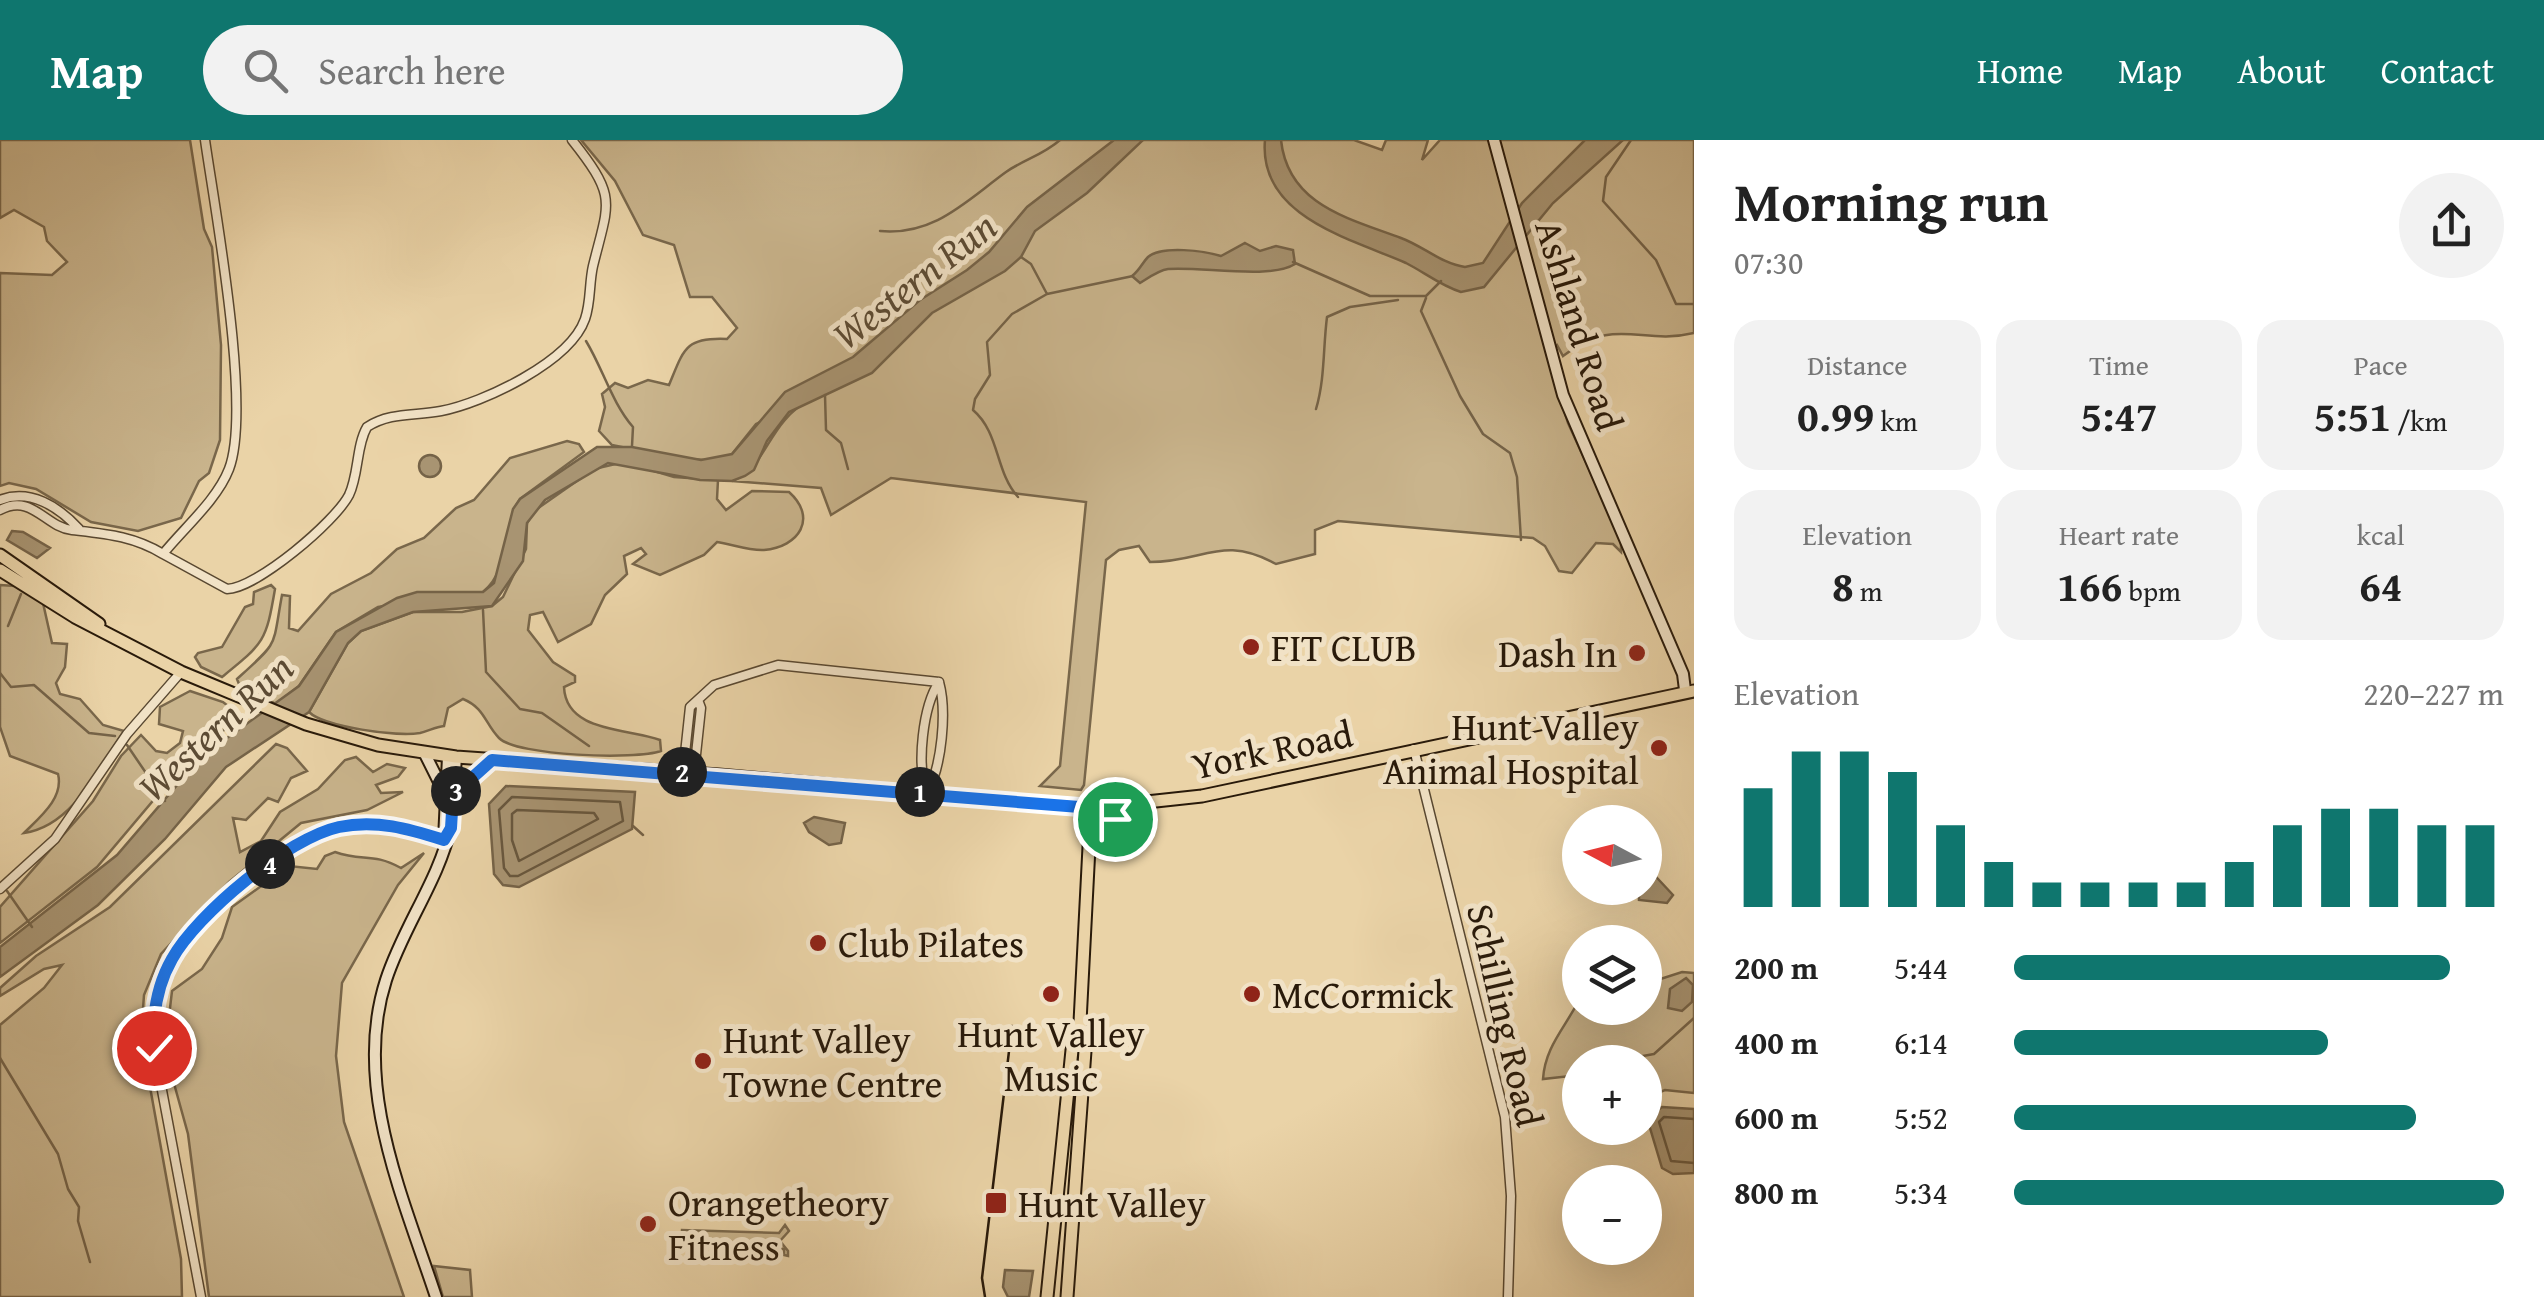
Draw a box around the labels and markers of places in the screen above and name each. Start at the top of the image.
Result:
place label: FIT CLUB [1271,619,1417,675]
place label: Dash In [1498,625,1617,681]
marker: FIT CLUB [1240,636,1262,658]
marker: Dash In [1626,642,1648,664]
place label: Hunt Valley Animal Hospital [1383,698,1639,798]
marker: Hunt Valley Animal Hospital [1648,737,1670,759]
pin: 2 [657,747,707,797]
pin: 3 [431,766,481,816]
pin: 1 [895,767,945,817]
pin [1073,777,1158,862]
pin: 4 [245,839,295,889]
place label: Club Pilates [838,915,1024,971]
marker: Club Pilates [807,932,829,954]
place label: McCormick [1272,966,1454,1022]
marker: Hunt Valley Music [1040,983,1062,1005]
marker: McCormick [1241,983,1263,1005]
place label: Hunt Valley Music [957,1005,1145,1105]
pin [112,1006,197,1091]
place label: Hunt Valley Towne Centre [723,1011,942,1111]
marker: Hunt Valley Towne Centre [692,1050,714,1072]
place label: Orangetheory Fitness [668,1174,889,1274]
place label: Hunt Valley [1018,1175,1206,1231]
marker: Hunt Valley [983,1190,1009,1216]
marker: Orangetheory Fitness [637,1213,659,1235]

